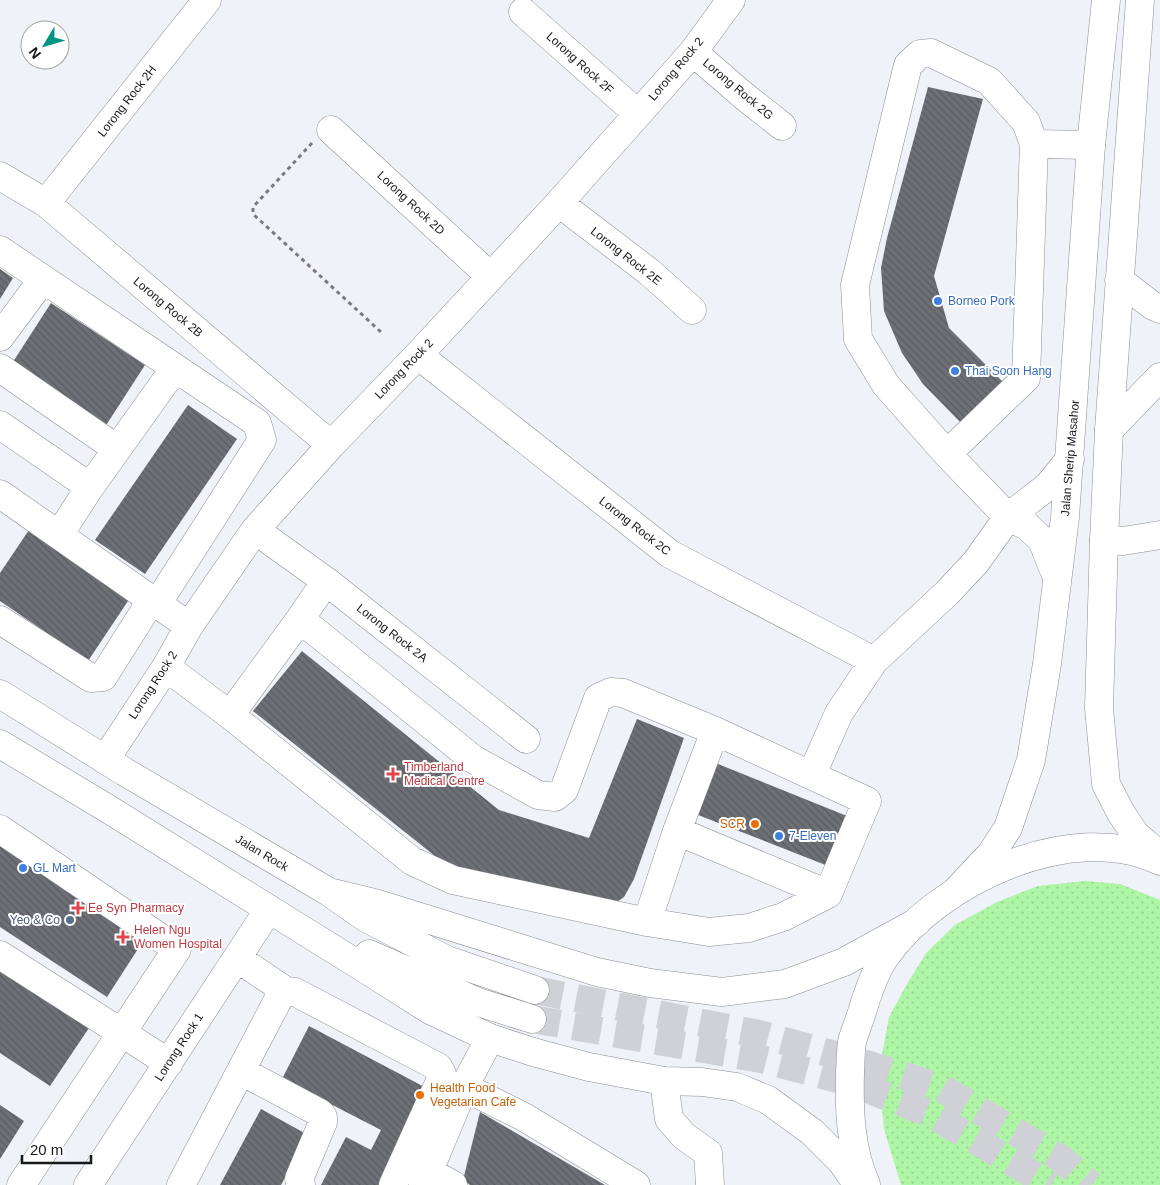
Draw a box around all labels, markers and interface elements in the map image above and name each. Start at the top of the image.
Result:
north arrow [20,20,70,70]
street label: Lorong Rock 2F [544,29,616,97]
street label: Lorong Rock 2 [646,34,707,103]
text: N [25,44,44,62]
street label: Lorong Rock 2G [700,56,776,122]
street label: Lorong Rock 2H [95,63,159,139]
street label: Lorong Rock 2D [375,168,448,238]
street label: Lorong Rock 2E [588,224,664,288]
street label: Lorong Rock 2B [131,274,205,340]
place label: Borneo Pork [948,294,1016,308]
marker: Borneo Pork [932,295,944,307]
street label: Lorong Rock 2 [372,336,436,402]
place label: Thai Soon Hang [965,364,1052,378]
marker: Thai Soon Hang [949,365,961,377]
street label: Jalan Sherip Masahor [1058,399,1082,517]
street label: Lorong Rock 2C [597,494,674,558]
street label: Lorong Rock 2A [354,601,430,665]
street label: Lorong Rock 2 [126,648,180,722]
place label: Timberland Medical Centre [404,760,485,788]
marker: Timberland Medical Centre [386,767,400,781]
place label: SCR [720,817,745,831]
marker: SCR [749,818,761,830]
place label: 7-Eleven [789,829,836,843]
marker: 7-Eleven [773,830,785,842]
street label: Jalan Rock [233,832,292,875]
place label: GL Mart [33,861,77,875]
marker: GL Mart [17,862,29,874]
place label: Ee Syn Pharmacy [88,901,184,915]
marker: Ee Syn Pharmacy [72,902,84,914]
place label: Yeo & Co [10,913,60,927]
marker: Yeo & Co [64,914,76,926]
place label: Helen Ngu Women Hospital [134,923,222,951]
marker: Helen Ngu Women Hospital [116,930,130,944]
street label: Lorong Rock 1 [152,1010,206,1084]
place label: Health Food Vegetarian Cafe [430,1081,516,1109]
marker: Health Food Vegetarian Cafe [414,1089,426,1101]
scale bar [22,1132,91,1164]
text: 20 m [30,1141,63,1158]

